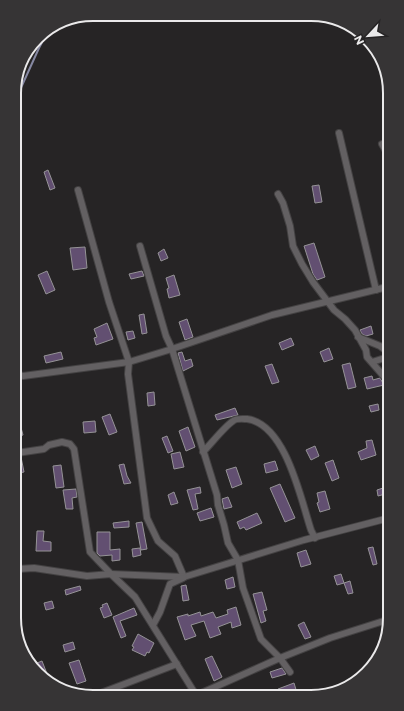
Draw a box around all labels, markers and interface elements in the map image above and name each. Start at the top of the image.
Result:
north arrow [348,16,388,56]
text: N [351,33,367,47]

